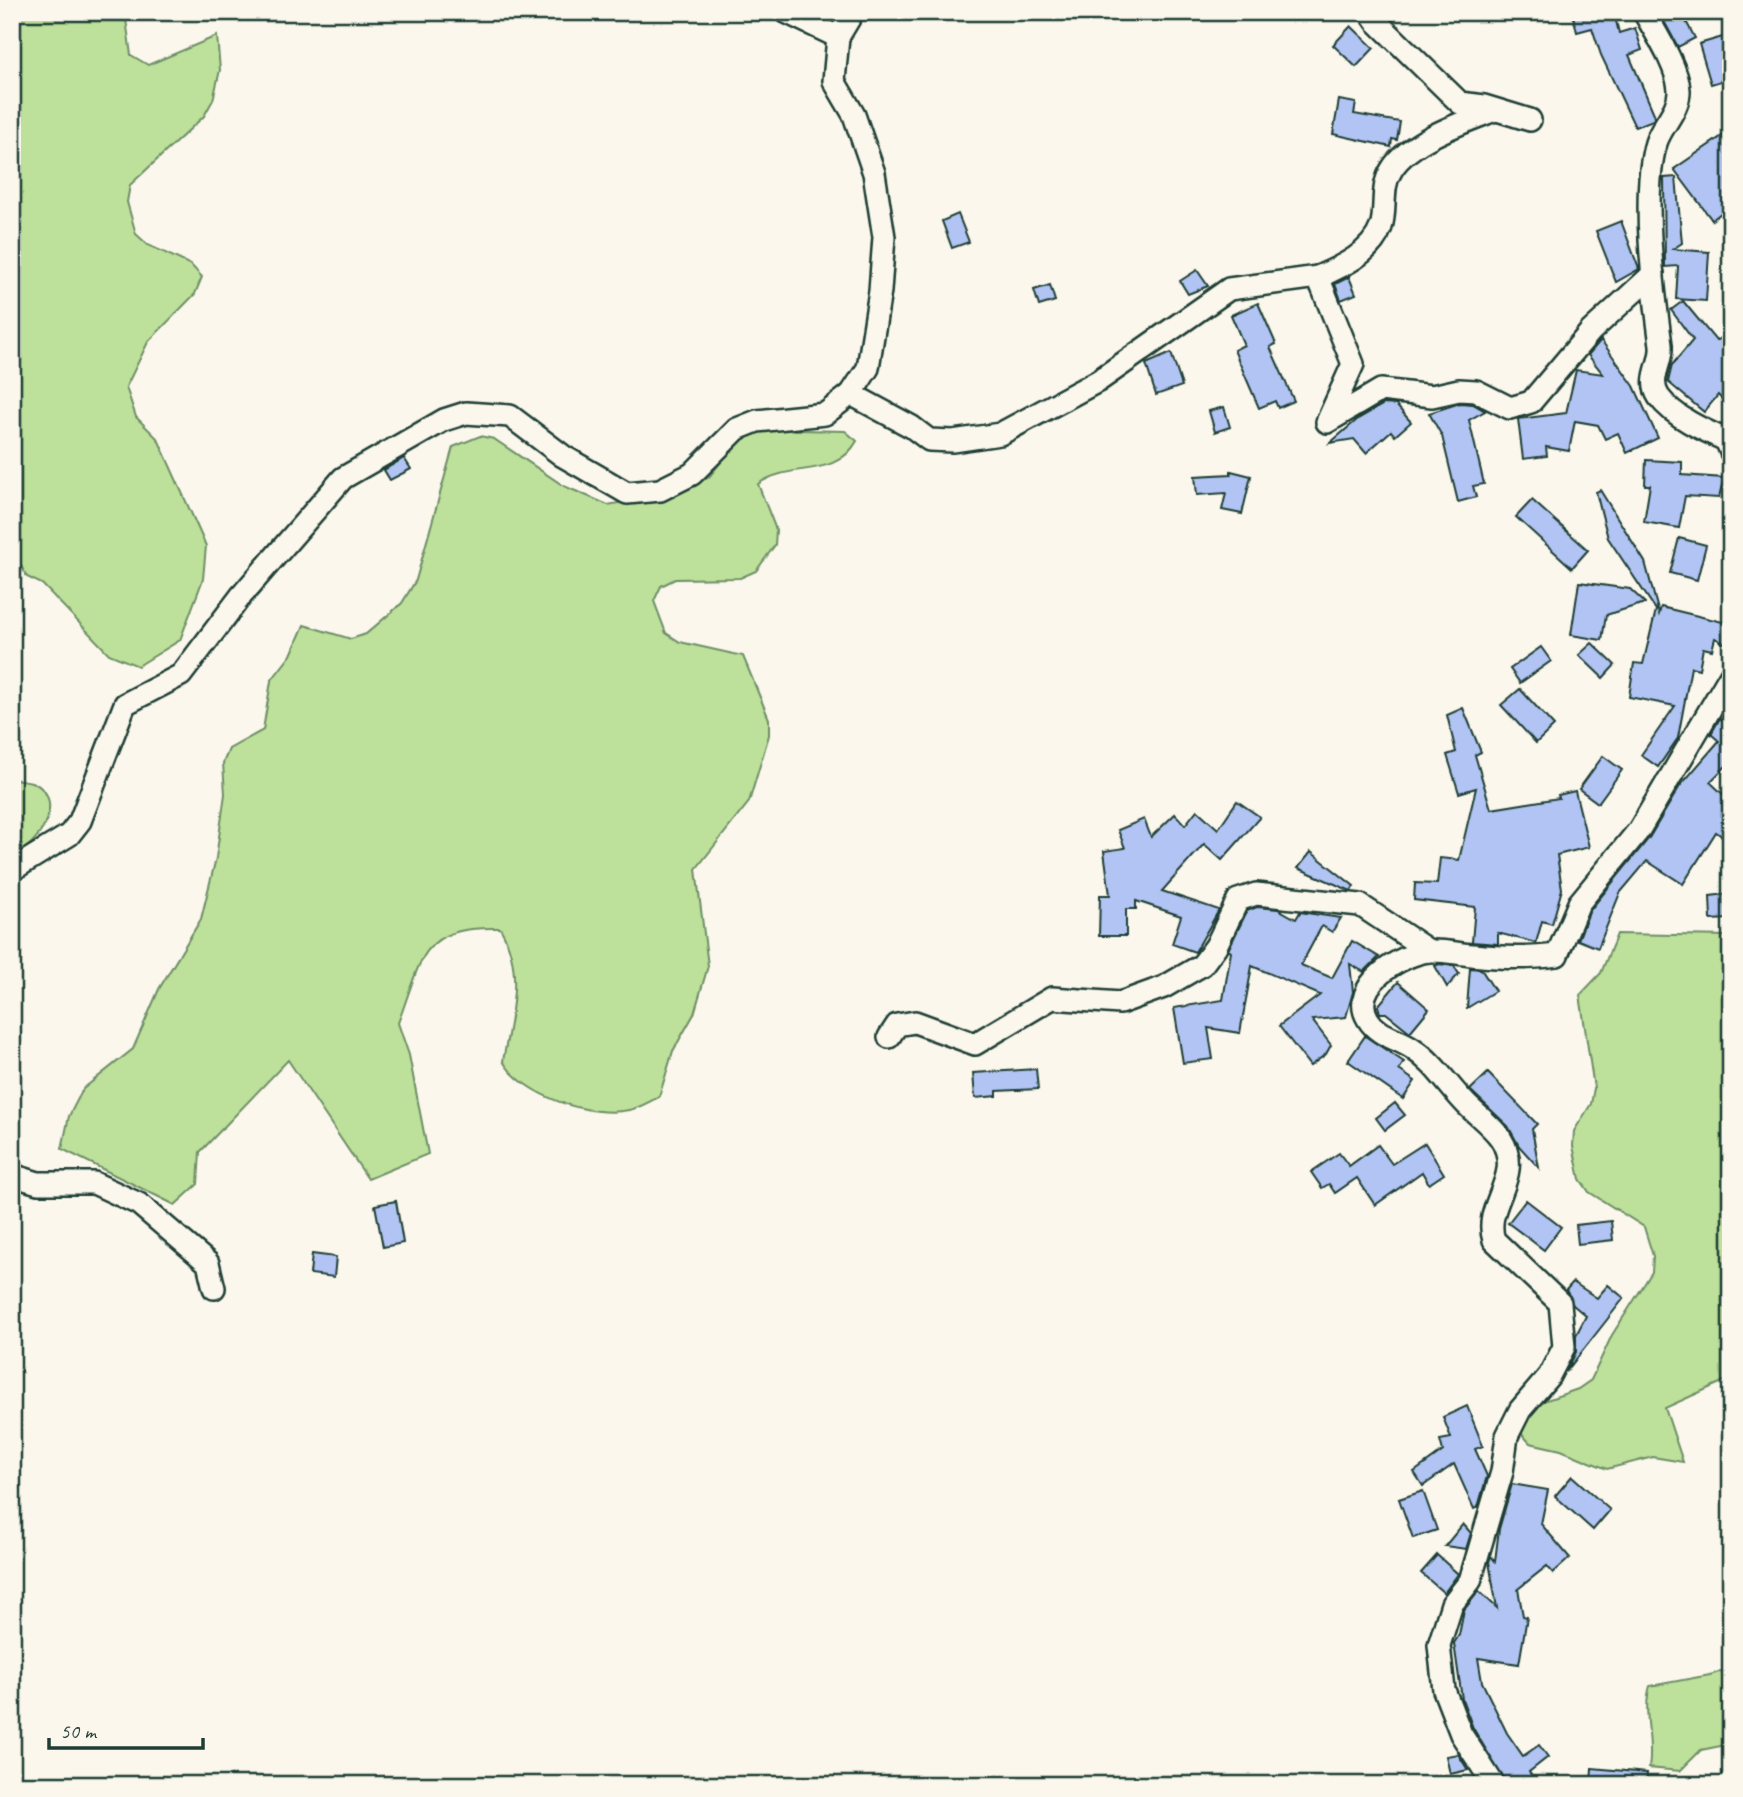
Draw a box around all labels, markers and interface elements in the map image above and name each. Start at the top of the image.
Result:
scale bar [49,1706,203,1750]
text: 50 m [60,1718,98,1744]

